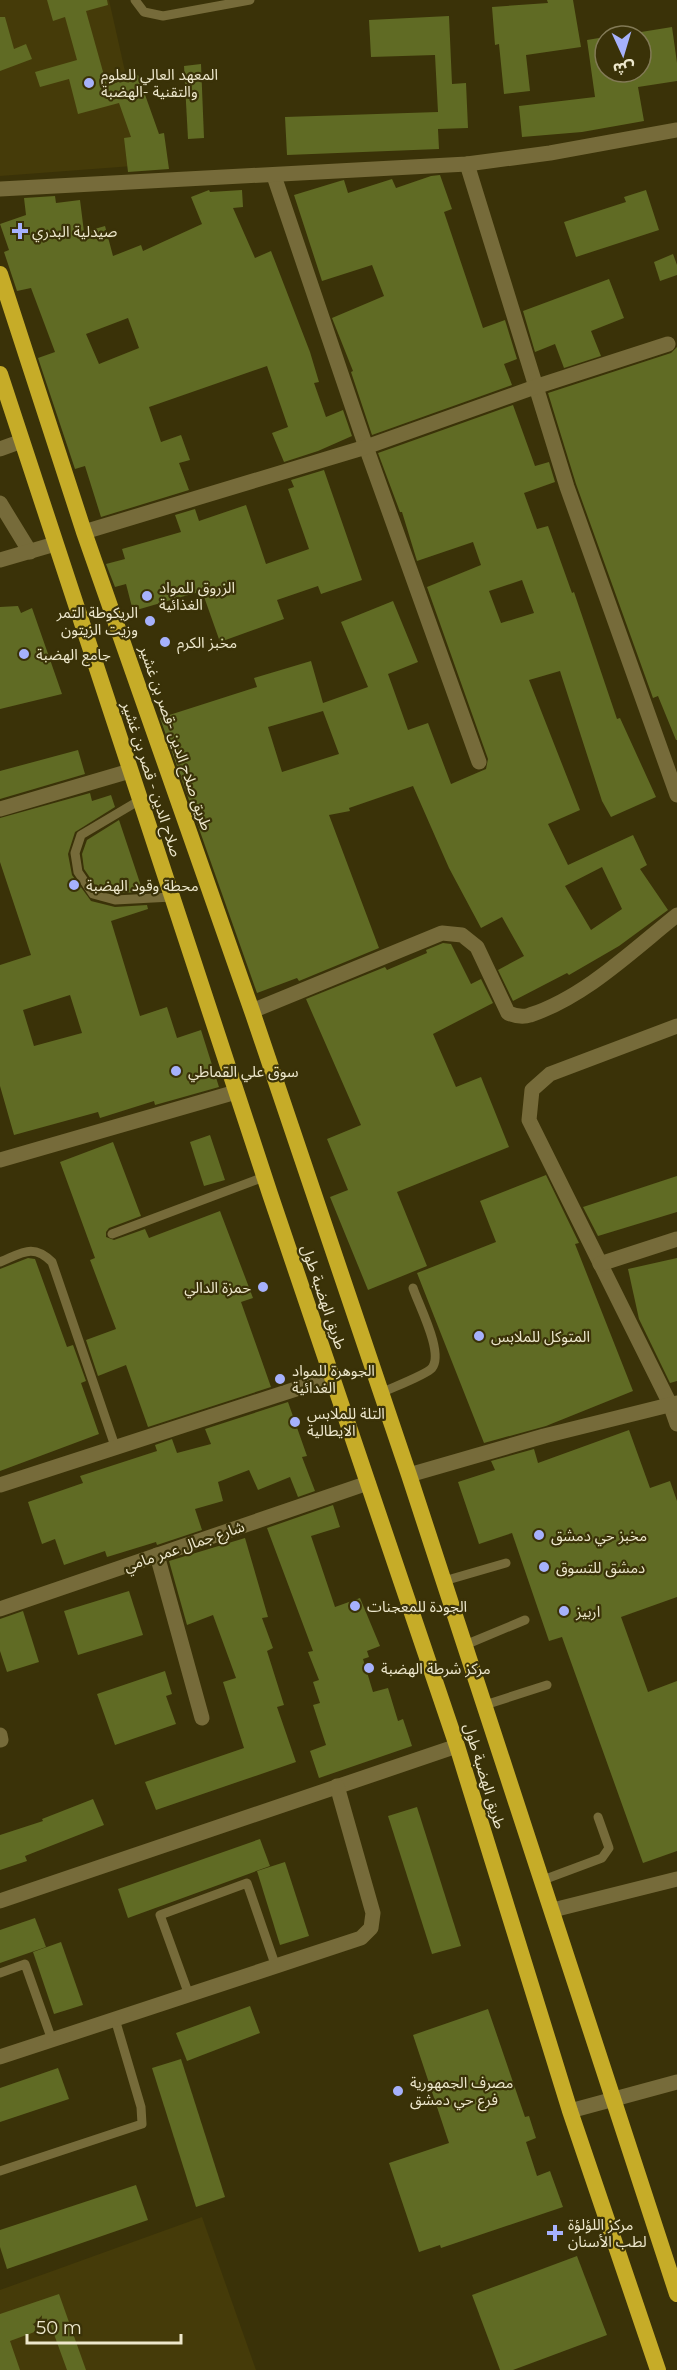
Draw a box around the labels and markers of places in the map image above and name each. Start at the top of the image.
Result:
place label: المعهد العالي للعلوم والتقنية -الهضبة [101,65,218,101]
marker: المعهد العالي للعلوم والتقنية -الهضبة [82,76,96,90]
place label: صيدلية البدري [32,222,117,243]
marker: صيدلية البدري [13,224,27,238]
place label: الزروق للمواد الغذائية [159,578,235,614]
marker: الزروق للمواد الغذائية [140,589,154,603]
place label: الريكوطة التمر وزيت الزيتون [56,603,138,639]
marker: الريكوطة التمر وزيت الزيتون [143,614,157,628]
place label: مخبز الكرم [177,633,237,654]
marker: مخبز الكرم [158,635,172,649]
place label: جامع الهضبة [36,645,111,667]
marker: جامع الهضبة [17,647,31,661]
place label: محطة وقود الهضبة [86,876,199,895]
marker: محطة وقود الهضبة [67,878,81,892]
place label: سوق علي القماطي [188,1062,299,1083]
marker: سوق علي القماطي [169,1064,183,1078]
place label: حمزة الدالي [184,1278,251,1299]
marker: حمزة الدالي [256,1280,270,1294]
place label: المتوكل للملابس [491,1327,590,1346]
marker: المتوكل للملابس [472,1329,486,1343]
place label: الجوهرة للمواد الغدائية [292,1361,375,1397]
marker: الجوهرة للمواد الغدائية [273,1372,287,1386]
place label: التلة للملابس الايطالية [307,1404,385,1440]
marker: التلة للملابس الايطالية [288,1415,302,1429]
place label: مخبز حي دمشق [551,1526,647,1547]
marker: مخبز حي دمشق [532,1528,546,1542]
place label: دمشق للتسوق [556,1558,645,1578]
marker: دمشق للتسوق [537,1560,551,1574]
place label: الجودة للمعجنات [367,1597,467,1616]
marker: الجودة للمعجنات [348,1599,362,1613]
place label: اربيز [575,1602,600,1621]
marker: اربيز [557,1604,571,1618]
place label: مركز شرطة الهضبة [381,1659,491,1678]
marker: مركز شرطة الهضبة [362,1661,376,1675]
place label: مصرف الجمهورية فرع حي دمشق [410,2073,514,2112]
marker: مصرف الجمهورية فرع حي دمشق [391,2084,405,2098]
place label: مركز اللؤلؤة لطب الأسنان [568,2215,647,2251]
marker: مركز اللؤلؤة لطب الأسنان [546,2224,564,2242]

